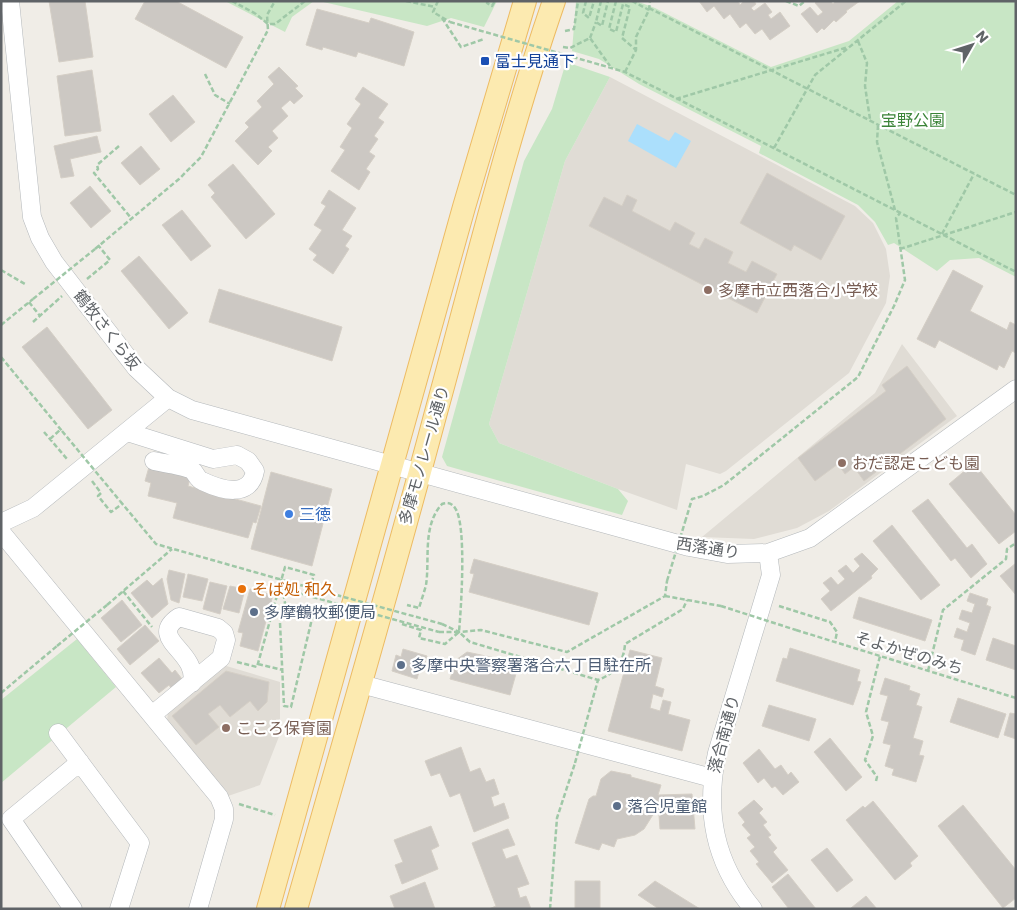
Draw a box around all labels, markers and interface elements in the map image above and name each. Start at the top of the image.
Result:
north arrow [947,20,997,70]
text: N [971,26,993,47]
place label: 富士見通下 [495,50,575,73]
marker: 富士見通下 [479,55,491,67]
park label: 宝野公園 [881,109,945,132]
place label: 多摩市立西落合小学校 [718,279,878,302]
marker: 多摩市立西落合小学校 [702,284,714,296]
street label: 鶴牧さくら坂 [68,285,146,375]
street label: 多摩モノレール通り [393,383,455,527]
place label: おだ認定こども園 [852,452,980,475]
marker: おだ認定こども園 [836,457,848,469]
place label: 三徳 [299,503,331,526]
marker: 三徳 [283,508,295,520]
street label: 西落通り [675,532,741,564]
place label: そば処 和久 [252,578,336,601]
marker: そば処 和久 [236,583,248,595]
place label: 多摩鶴牧郵便局 [264,601,376,624]
marker: 多摩鶴牧郵便局 [248,606,260,618]
street label: そよかぜのみち [852,626,966,680]
place label: 多摩中央警察署落合六丁目駐在所 [411,654,651,677]
marker: 多摩中央警察署落合六丁目駐在所 [395,659,407,671]
street label: 落合南通り [703,692,745,776]
place label: こころ保育園 [236,717,332,740]
marker: こころ保育園 [220,722,232,734]
place label: 落合児童館 [627,795,707,818]
marker: 落合児童館 [611,800,623,812]

